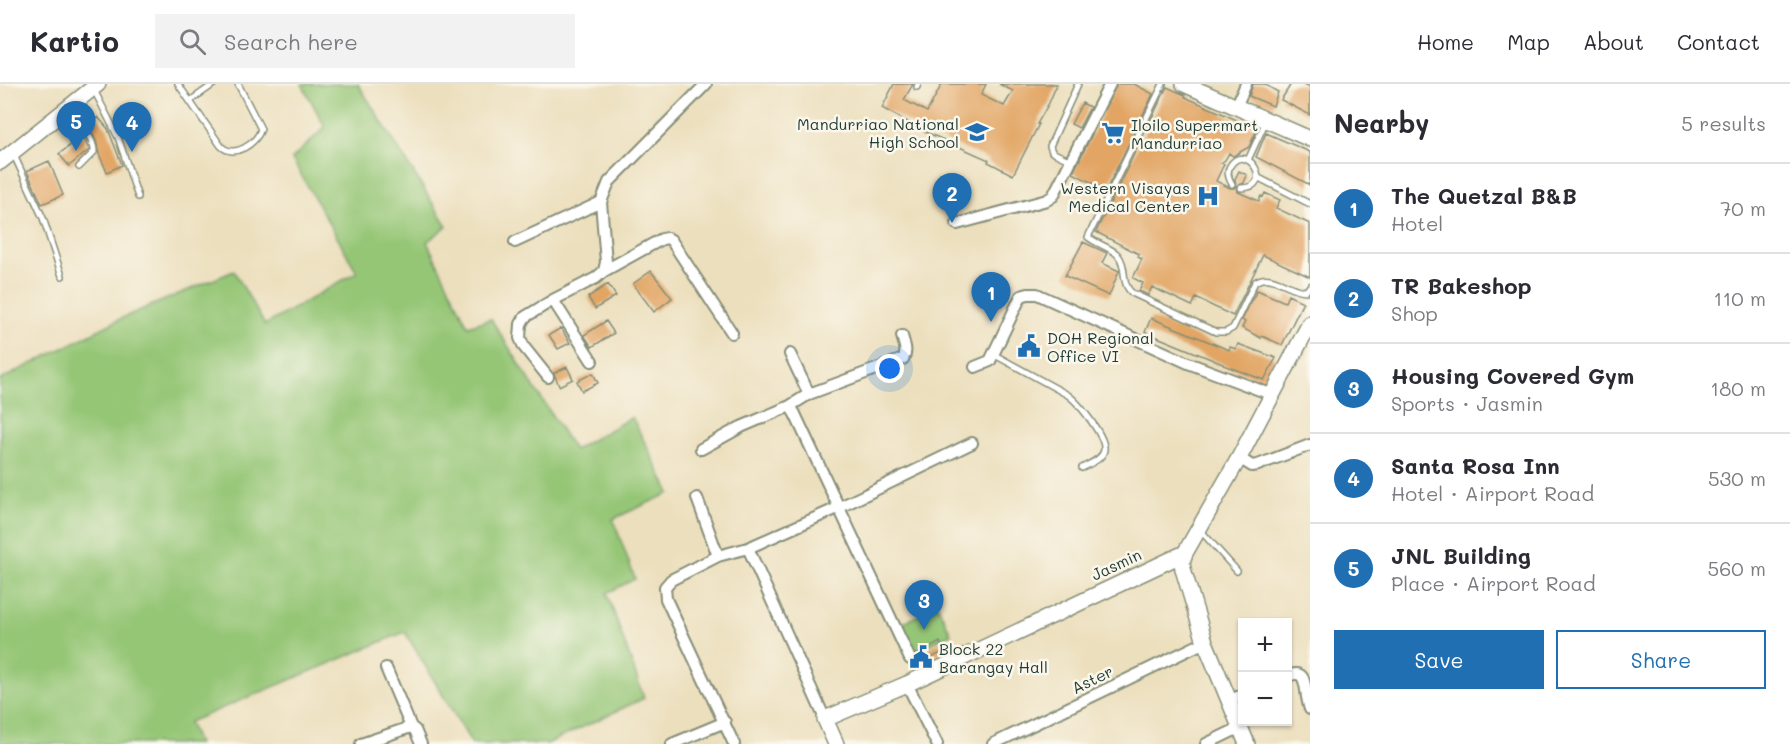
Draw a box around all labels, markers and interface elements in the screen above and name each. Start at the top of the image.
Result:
search box [155,14,575,68]
text: Kartio [30,23,119,59]
icon: search [176,25,209,58]
text: Search here [224,27,358,56]
text: Home [1417,28,1474,55]
text: Map [1507,28,1550,55]
text: About [1583,28,1644,55]
text: Contact [1677,28,1760,55]
pin: 5 [56,101,96,151]
pin: 4 [112,103,152,152]
text: Nearby [1334,106,1429,140]
text: 5 results [1681,110,1766,136]
place label: Mandurriao National High School [797,113,959,152]
place label: Iloilo Supermart Mandurriao [1131,114,1258,153]
school or university icon: Mandurriao National High School [964,119,990,145]
supermarket icon: Iloilo Supermart Mandurriao [1100,120,1126,146]
pin: 2 [932,174,972,223]
place label: Western Visayas Medical Center [1060,177,1190,216]
text: The Quetzal B&B [1391,181,1577,210]
hospital icon: Western Visayas Medical Center [1195,183,1221,209]
text: 1 [1349,195,1358,221]
text: 70 m [1720,195,1766,221]
text: Hotel [1391,210,1443,236]
text: TR Bakeshop [1391,271,1532,300]
pin: 1 [972,272,1010,322]
text: 2 [1348,285,1359,311]
text: 110 m [1713,285,1766,311]
text: Shop [1391,300,1438,326]
place label: DOH Regional Office VI [1047,327,1154,366]
public building icon: DOH Regional Office VI [1016,333,1042,359]
your location [875,354,904,383]
text: Housing Covered Gym [1391,361,1634,390]
text: 3 [1348,375,1360,401]
text: 180 m [1710,375,1766,401]
text: Sports · Jasmin [1391,390,1543,416]
text: Santa Rosa Inn [1391,451,1560,480]
text: 4 [1347,465,1360,491]
text: 530 m [1708,465,1766,491]
text: Hotel · Airport Road [1391,480,1594,506]
text: JNL Building [1391,541,1531,570]
street label: Jasmin [1088,543,1144,585]
text: 5 [1348,555,1359,581]
text: 560 m [1708,555,1766,581]
text: Place · Airport Road [1391,570,1596,596]
pin: 3 [904,580,944,630]
map controls [1238,618,1292,726]
button: + [1238,618,1292,672]
button: Save [1334,630,1544,689]
button: Share [1556,630,1766,689]
place label: Block 22 Barangay Hall [939,638,1048,677]
public building icon: Block 22 Barangay Hall [908,644,934,670]
street label: Aster [1068,660,1116,698]
button: − [1238,672,1292,726]

